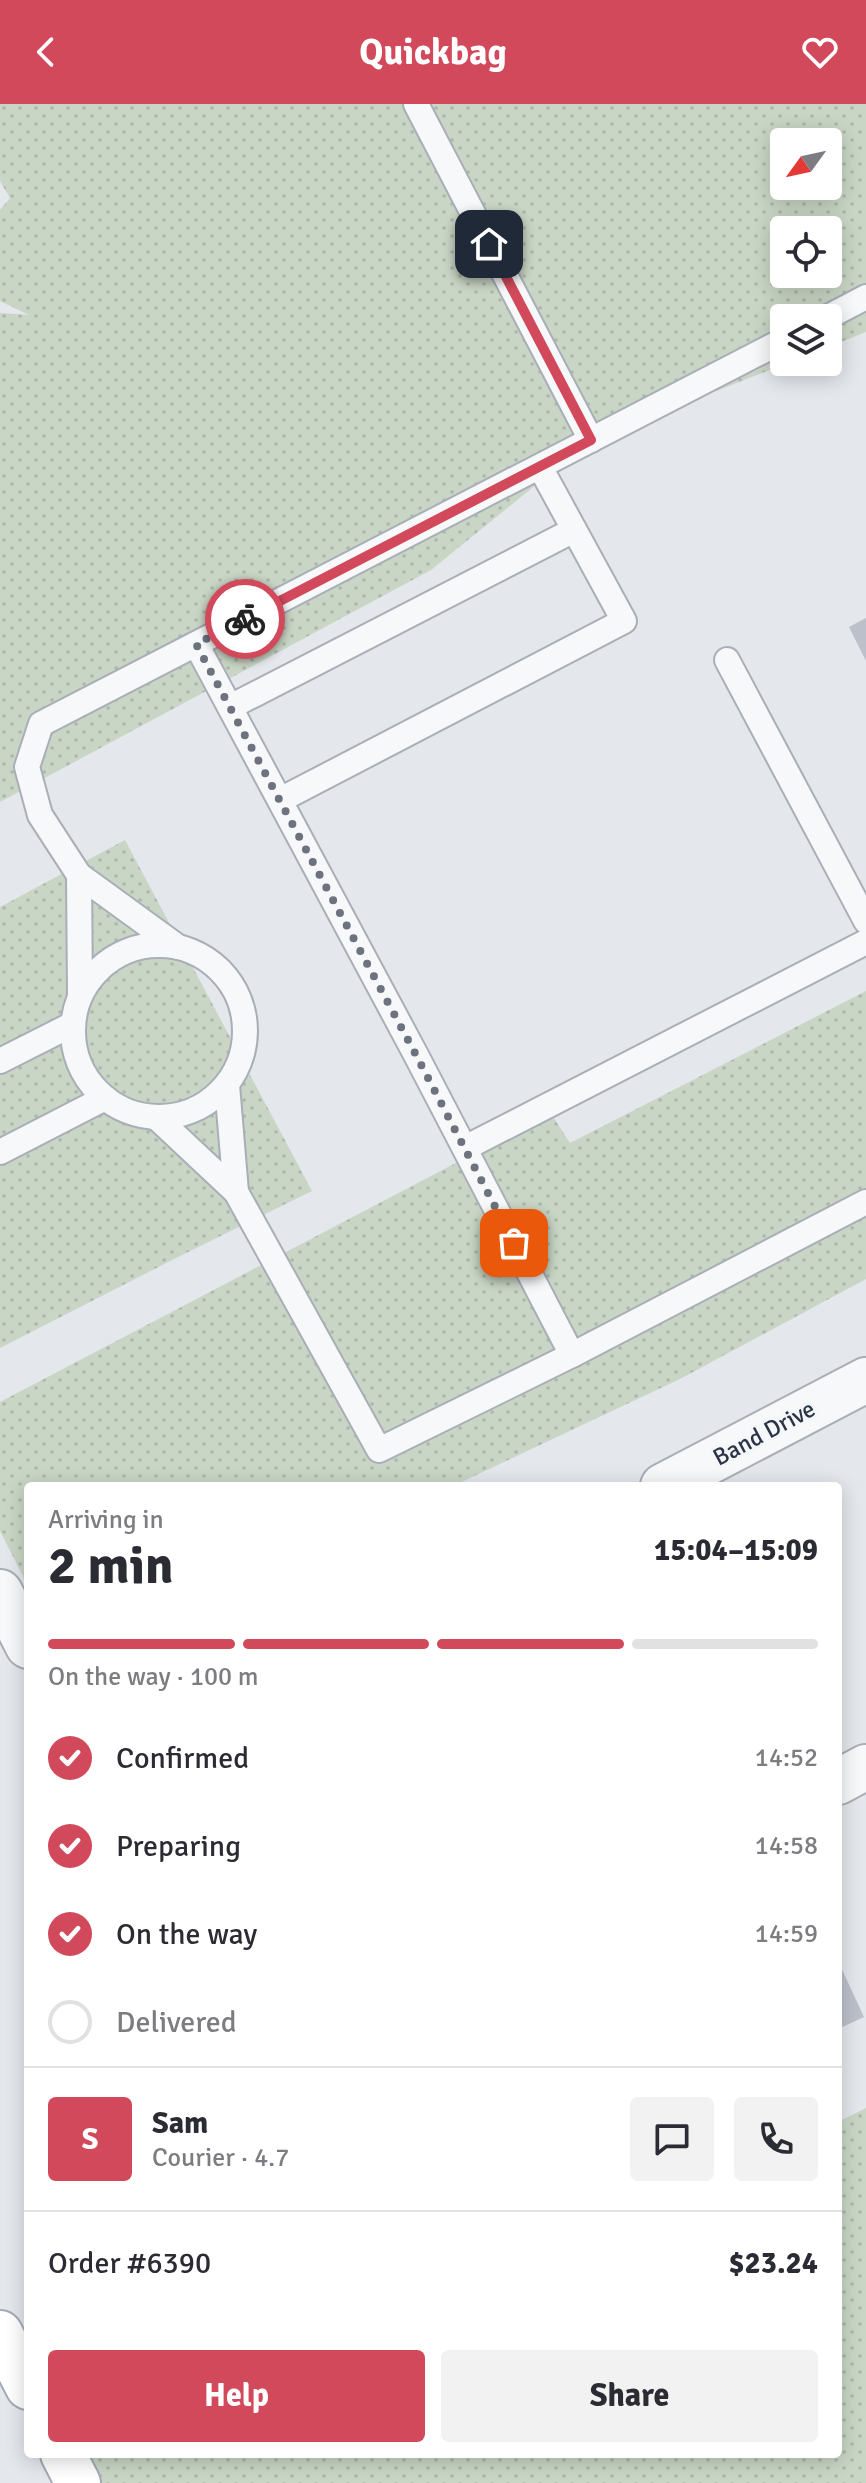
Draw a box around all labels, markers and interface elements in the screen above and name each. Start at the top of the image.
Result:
icon: back [24,30,68,74]
text: Quickbag [359,30,507,75]
icon: heart [798,30,842,74]
north arrow [770,128,842,200]
map controls [770,128,842,376]
pin [455,210,523,278]
button: locate [770,216,842,288]
icon: home [467,222,511,266]
button: layers [770,304,842,376]
courier [205,579,285,659]
icon: bike [223,597,267,641]
pin [480,1209,548,1277]
icon: bag [492,1221,536,1265]
street label: Band Drive [708,1394,820,1472]
text: Arriving in [48,1504,164,1536]
text: 15:04–15:09 [654,1532,818,1569]
text: 2 min [48,1534,174,1598]
text: On the way · 100 m [48,1661,258,1693]
icon: check [48,1736,92,1780]
text: Confirmed [116,1740,249,1777]
text: 14:52 [755,1742,818,1774]
icon: check [48,1824,92,1868]
text: Preparing [116,1828,241,1865]
text: 14:58 [755,1830,818,1862]
icon: check [48,1912,92,1956]
text: On the way [116,1916,257,1953]
text: 14:59 [755,1918,818,1950]
text: Delivered [116,2004,237,2041]
button: chat [630,2097,714,2181]
button: phone [734,2097,818,2181]
text: Sam [152,2105,208,2142]
text: S [82,2121,98,2158]
text: Courier · 4.7 [152,2142,289,2174]
text: Order #6390 [48,2245,211,2282]
text: $23.24 [728,2245,818,2282]
button: Help [48,2350,425,2442]
button: Share [441,2350,818,2442]

